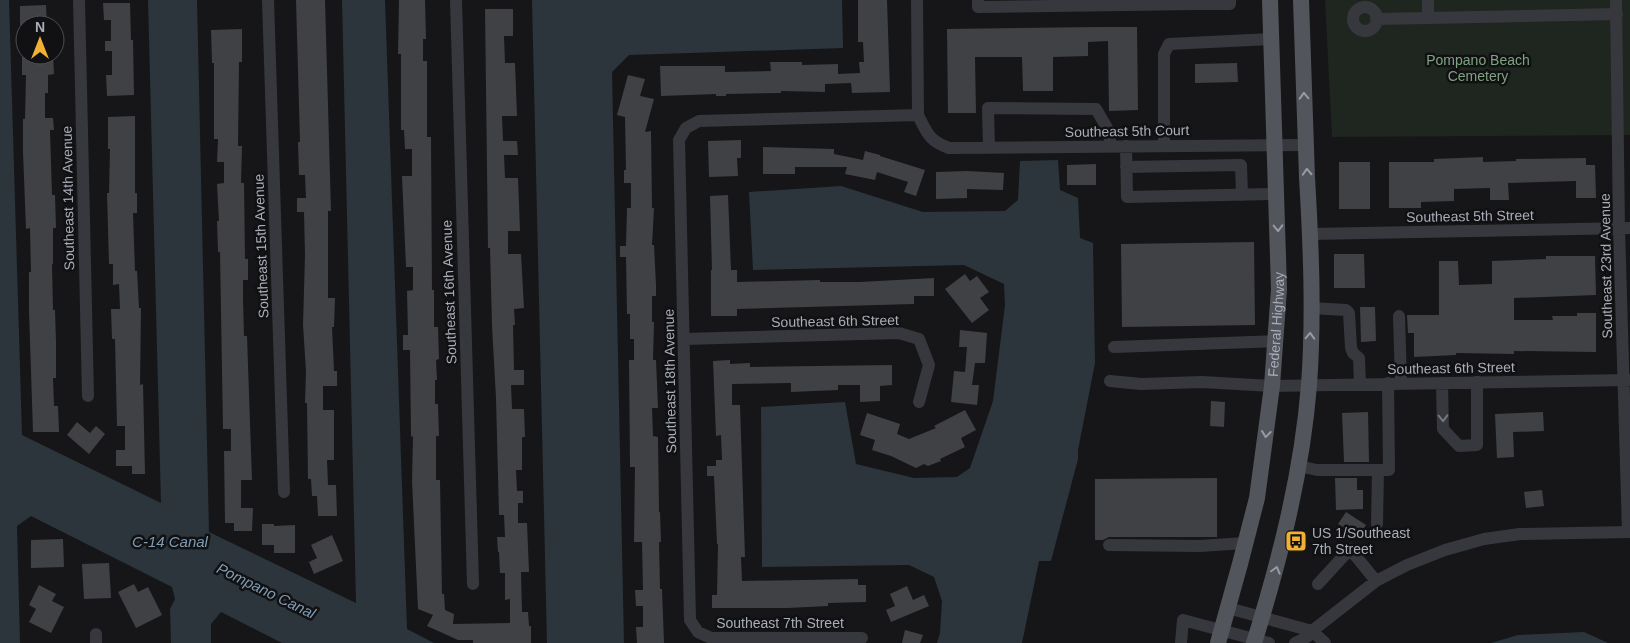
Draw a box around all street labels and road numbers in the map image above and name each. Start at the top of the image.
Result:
street label: Southeast 5th Court [1065,122,1189,140]
street label: Southeast 14th Avenue [59,125,77,270]
street label: Southeast 15th Avenue [250,173,272,319]
street label: Southeast 23rd Avenue [1597,193,1615,339]
street label: Southeast 5th Street [1406,207,1534,225]
street label: Southeast 16th Avenue [438,219,460,365]
street label: Federal Highway [1265,272,1287,377]
street label: Southeast 18th Avenue [661,308,679,453]
street label: Southeast 6th Street [771,312,899,330]
street label: Southeast 6th Street [1387,359,1515,377]
street label: Southeast 7th Street [716,615,844,631]

